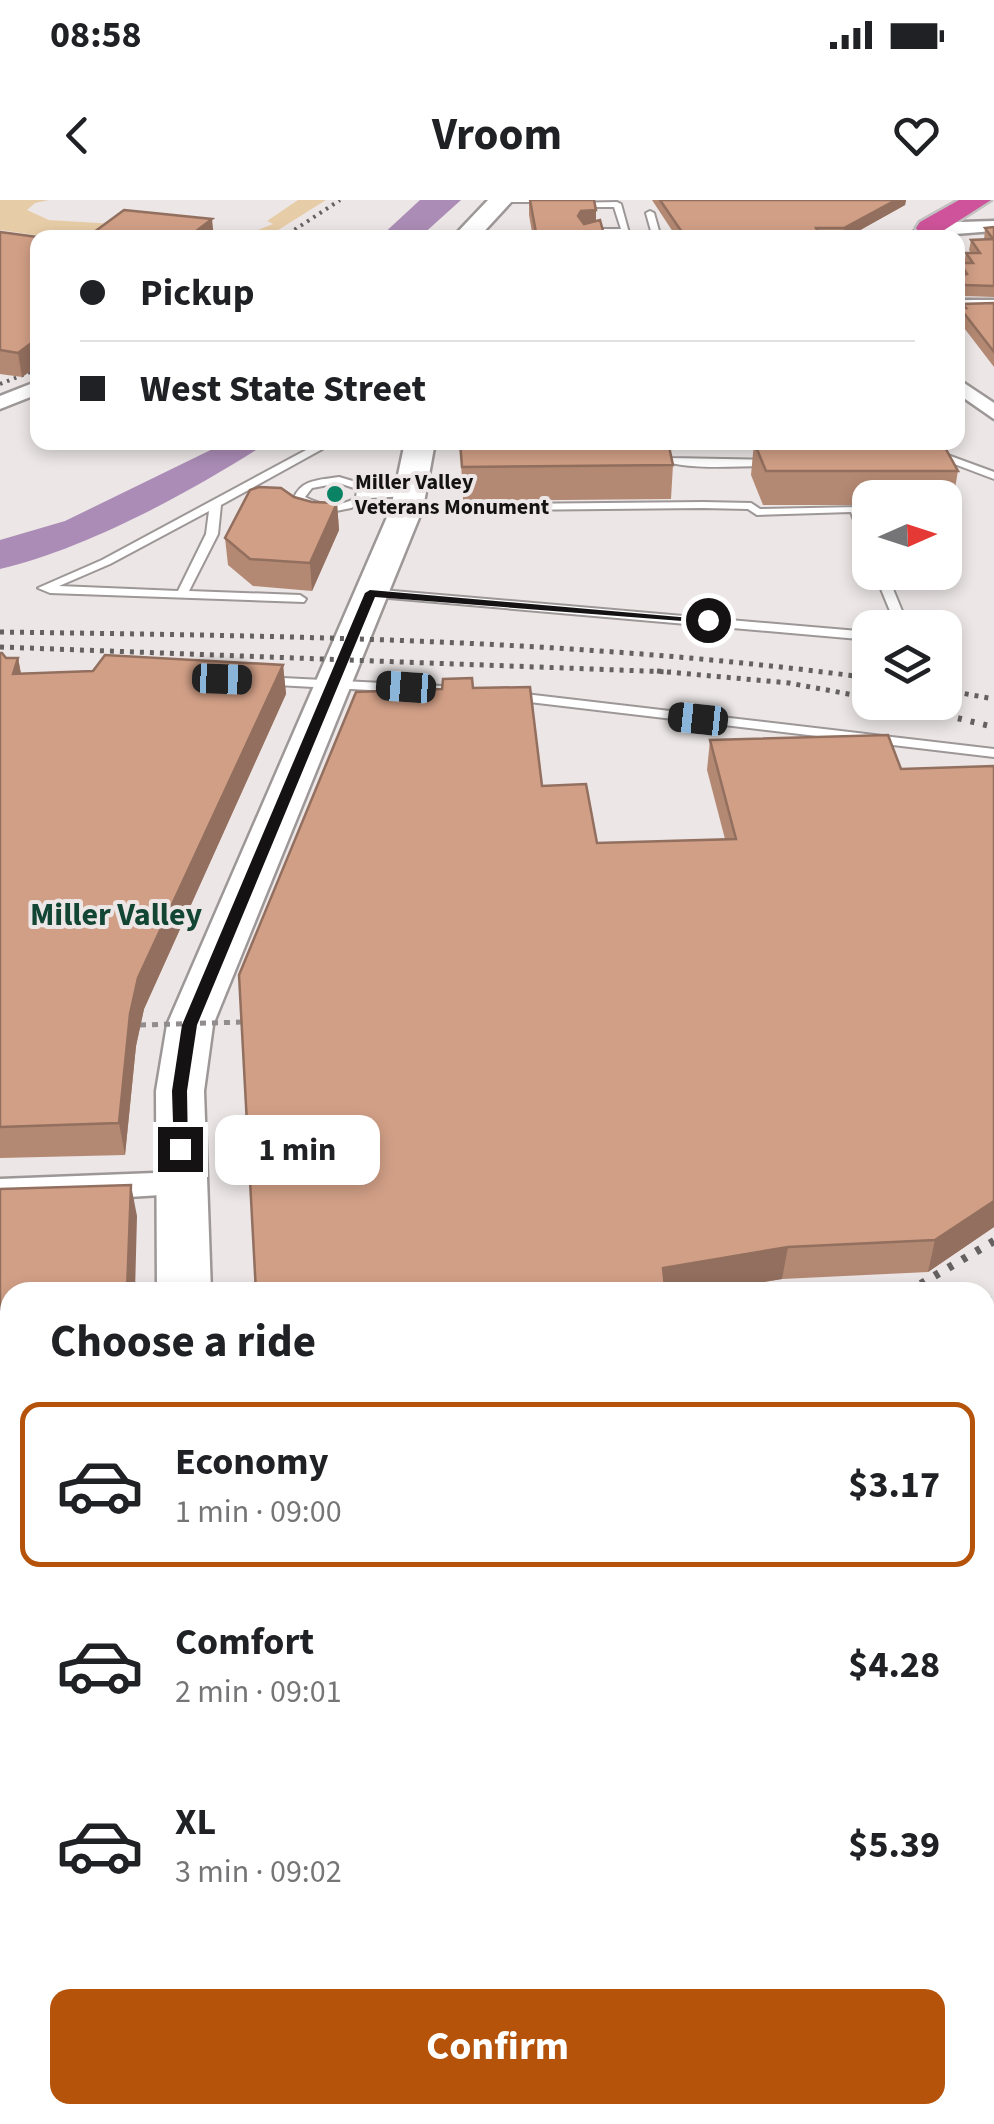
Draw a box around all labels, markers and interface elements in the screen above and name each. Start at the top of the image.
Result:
text: 08:58 [50,8,142,62]
text: Vroom [432,103,562,167]
icon: back [50,108,105,163]
icon: heart [889,108,944,163]
text: Pickup [140,266,254,320]
text: West State Street [140,362,426,416]
place label: Miller Valley Veterans Monument [354,466,550,523]
north arrow [852,480,962,590]
map controls [852,480,962,720]
marker: Miller Valley Veterans Monument [324,483,346,505]
route start [686,598,731,643]
button: layers [852,610,962,720]
car [191,663,253,695]
car [375,670,437,704]
car [667,701,729,737]
district label: Miller Valley [30,892,202,938]
callout: 1 min [215,1114,380,1184]
route end [158,1127,203,1172]
text: 1 min [259,1127,336,1173]
text: Choose a ride [50,1310,316,1374]
text: Economy [175,1435,328,1489]
icon: car [55,1440,145,1530]
text: $3.17 [848,1458,940,1512]
text: 1 min · 09:00 [175,1489,342,1535]
text: Comfort [175,1615,314,1669]
icon: car [55,1620,145,1710]
text: $4.28 [848,1638,940,1692]
text: 2 min · 09:01 [175,1669,342,1715]
text: XL [175,1795,216,1849]
icon: car [55,1800,145,1890]
text: $5.39 [848,1818,940,1872]
text: 3 min · 09:02 [175,1849,342,1895]
button: Confirm [50,1989,945,2104]

